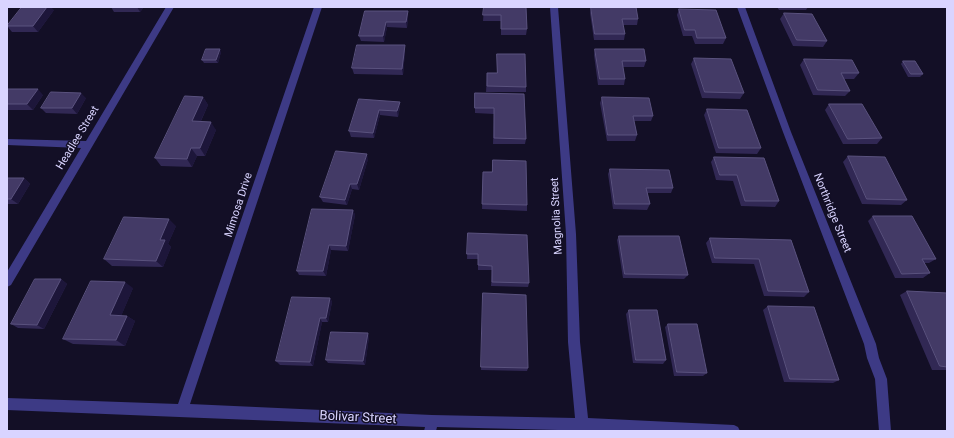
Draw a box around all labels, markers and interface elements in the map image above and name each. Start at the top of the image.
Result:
street label: Headlee Street [54,104,102,172]
street label: Mimosa Drive [222,171,256,239]
street label: Northridge Street [810,172,854,254]
street label: Magnolia Street [548,177,566,255]
street label: Bolivar Street [319,408,397,428]

